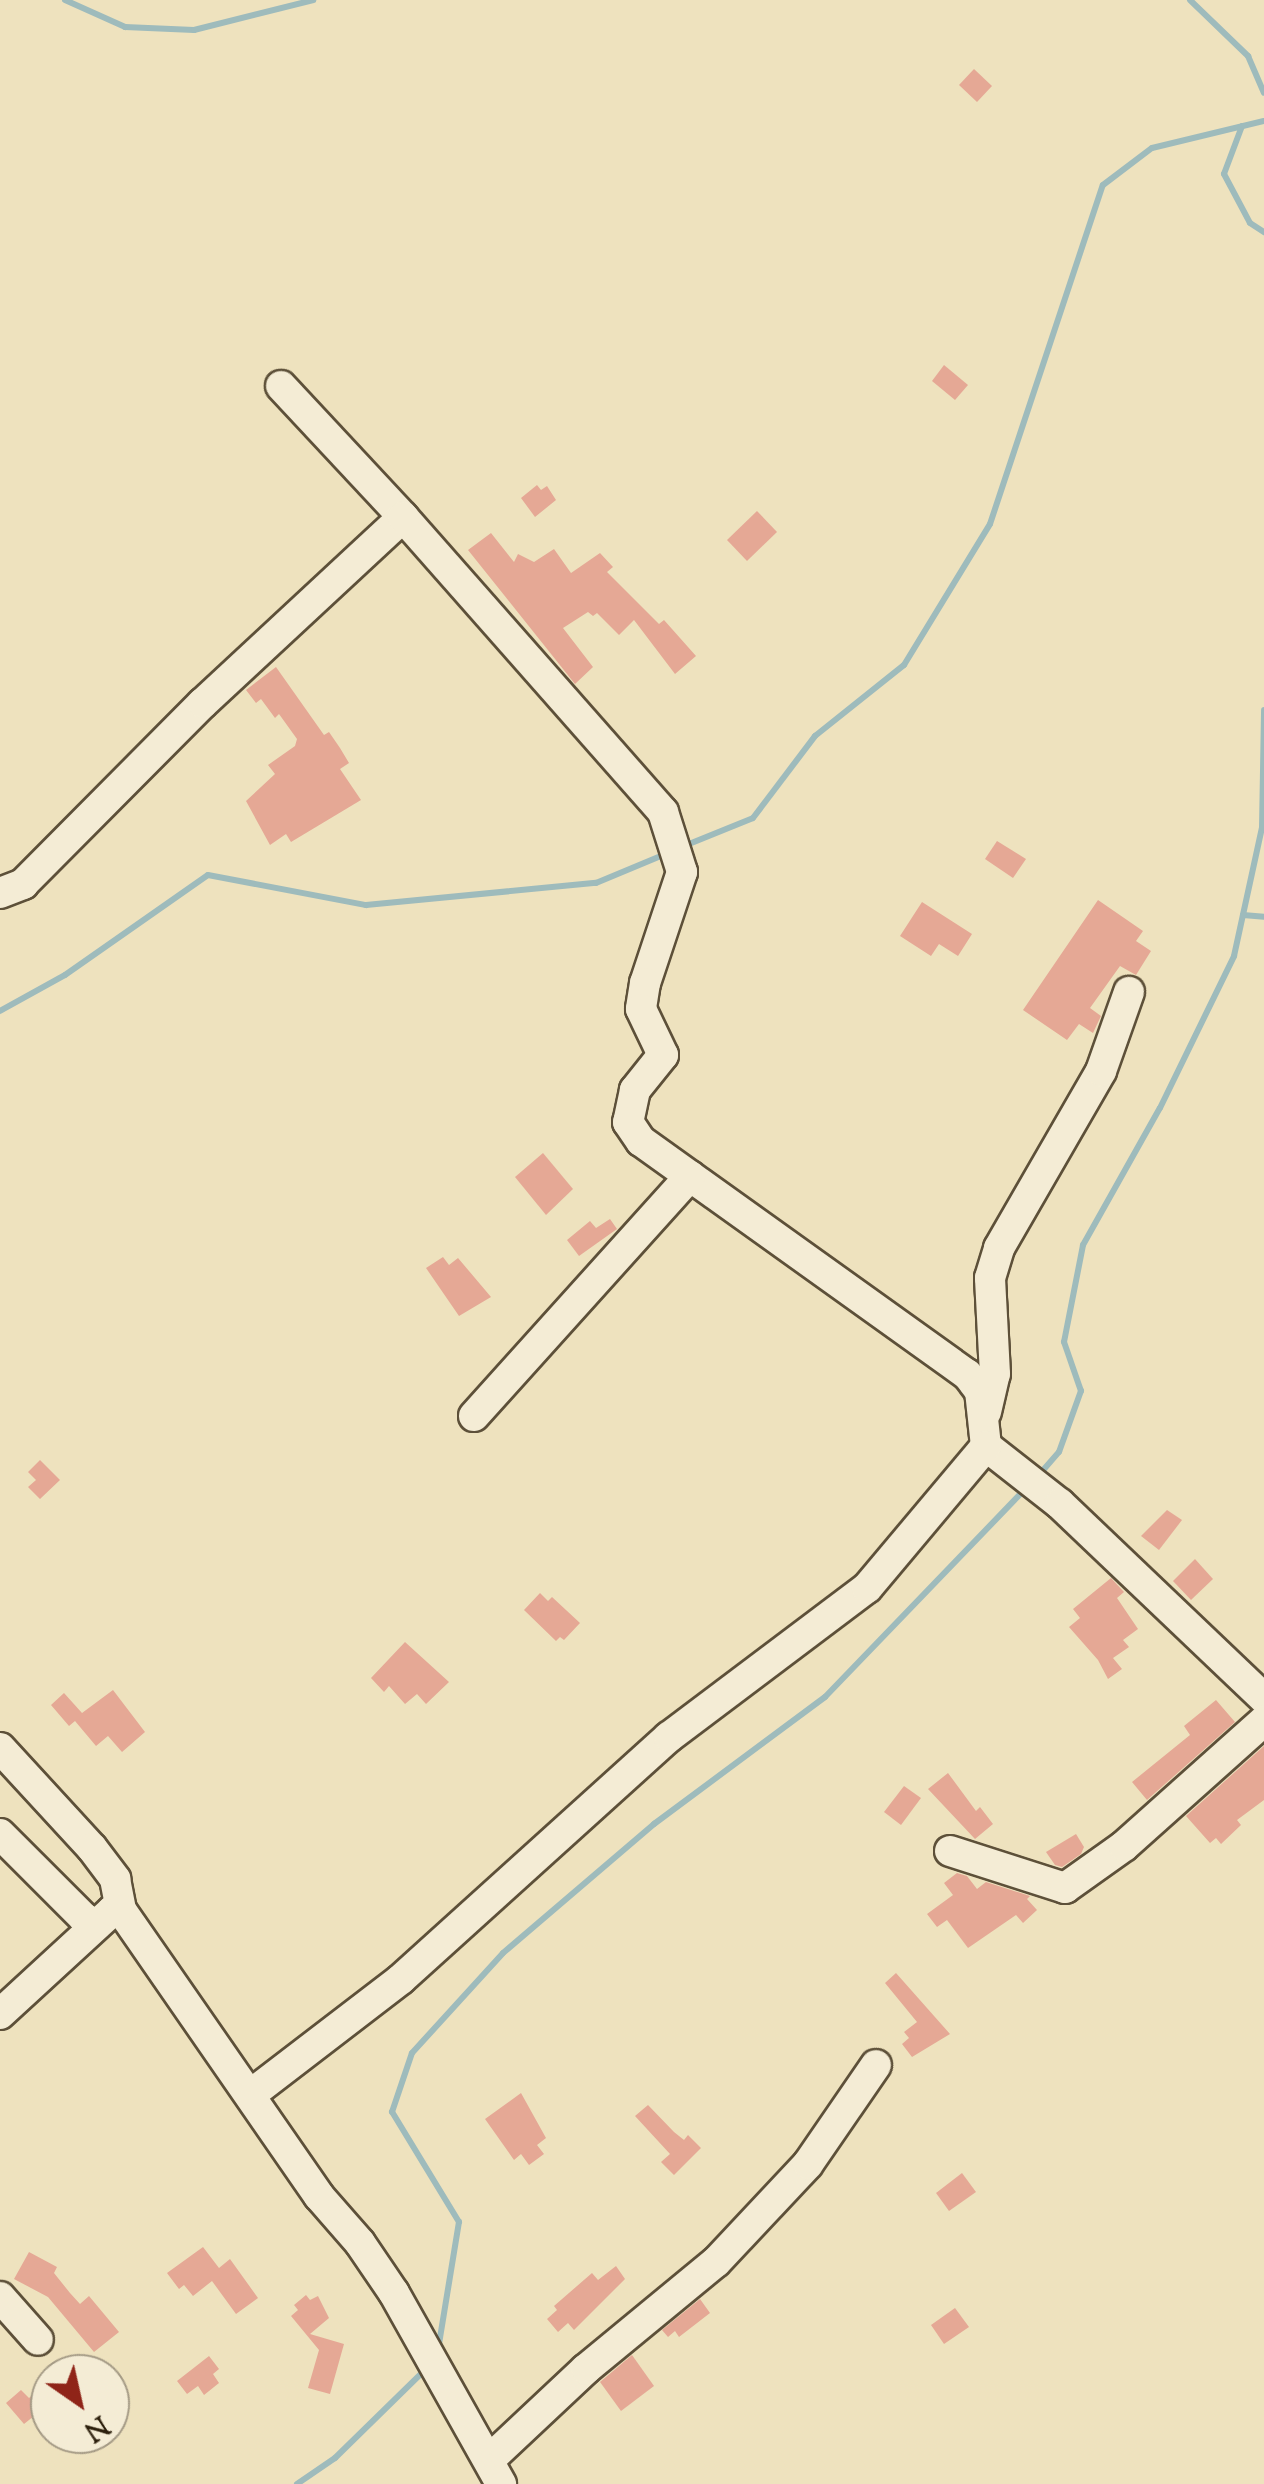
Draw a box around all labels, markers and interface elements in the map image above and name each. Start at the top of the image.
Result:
north arrow [30,2354,130,2454]
text: N [75,2404,116,2450]

